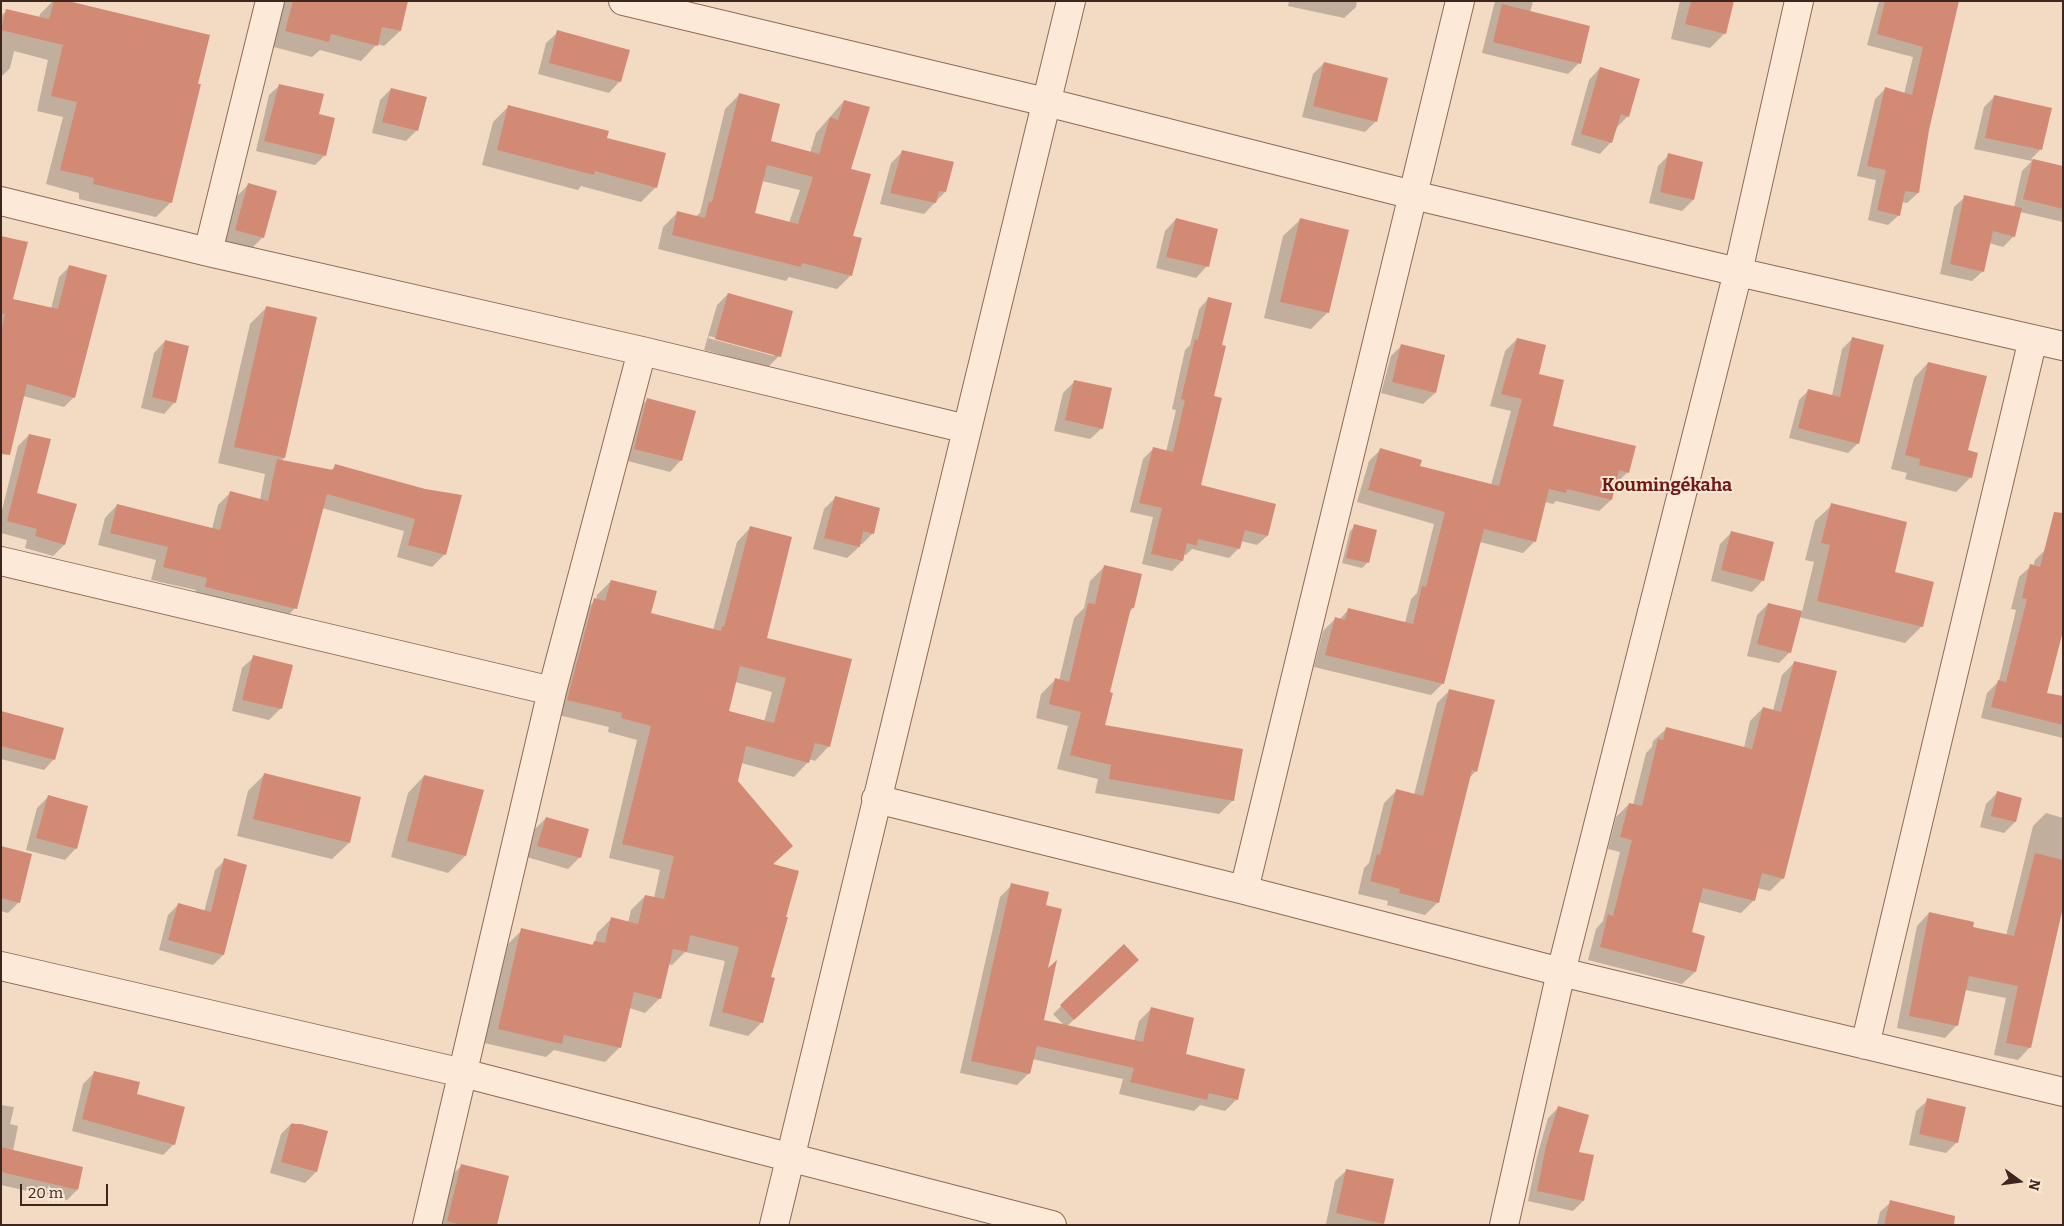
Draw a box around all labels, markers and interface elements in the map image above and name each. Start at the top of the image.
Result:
district label: Koumingékaha [1602,475,1732,497]
north arrow [1994,1156,2044,1206]
scale bar [22,1174,110,1206]
text: N [2024,1177,2044,1192]
text: 20 m [28,1184,63,1202]

